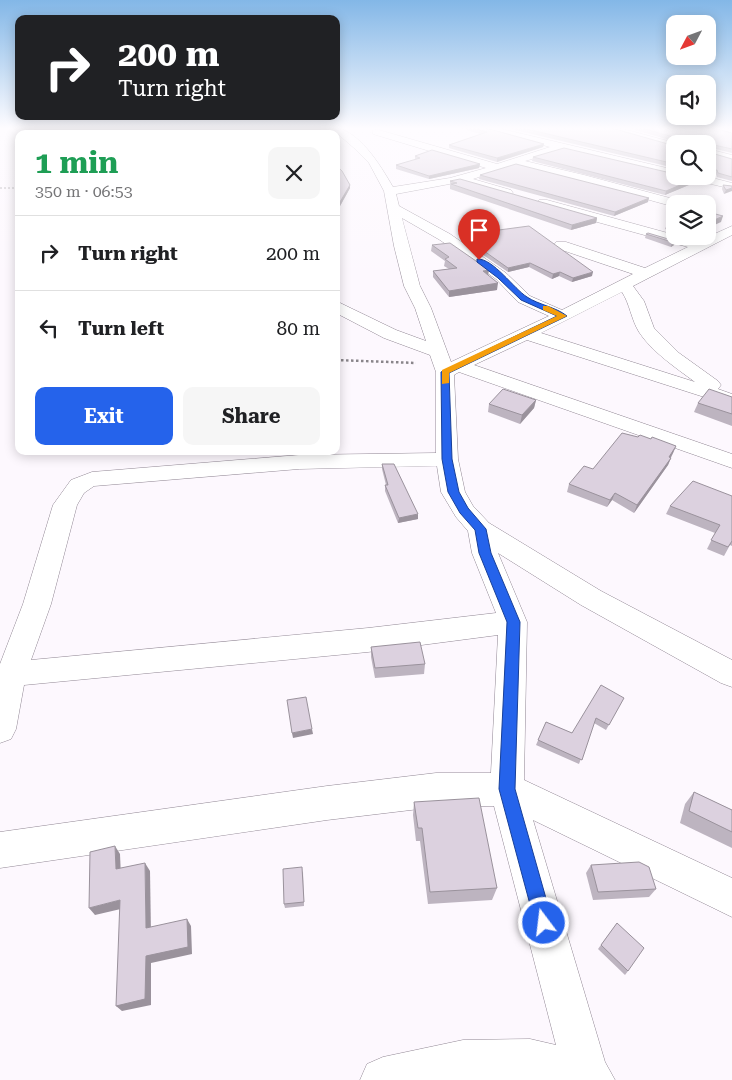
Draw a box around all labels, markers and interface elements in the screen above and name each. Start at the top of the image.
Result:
north arrow [666,15,716,65]
map controls [666,15,716,245]
text: 200 m [118,34,219,75]
icon: right [35,35,100,100]
button: sound [666,75,716,125]
text: Turn right [118,76,226,101]
button: search [666,135,716,185]
text: 1 min [35,145,118,180]
button: close [268,147,320,199]
text: 350 m · 06:53 [35,182,133,201]
button: layers [666,195,716,245]
pin [458,209,500,260]
icon: arrive [465,216,493,244]
icon: right [35,239,63,267]
text: Turn right [78,242,178,265]
text: 200 m [266,242,320,265]
icon: left [35,314,63,342]
text: Turn left [78,317,164,340]
text: 80 m [277,317,320,340]
button: Exit [35,387,173,445]
button: Share [183,387,320,445]
position arrow [517,896,569,948]

